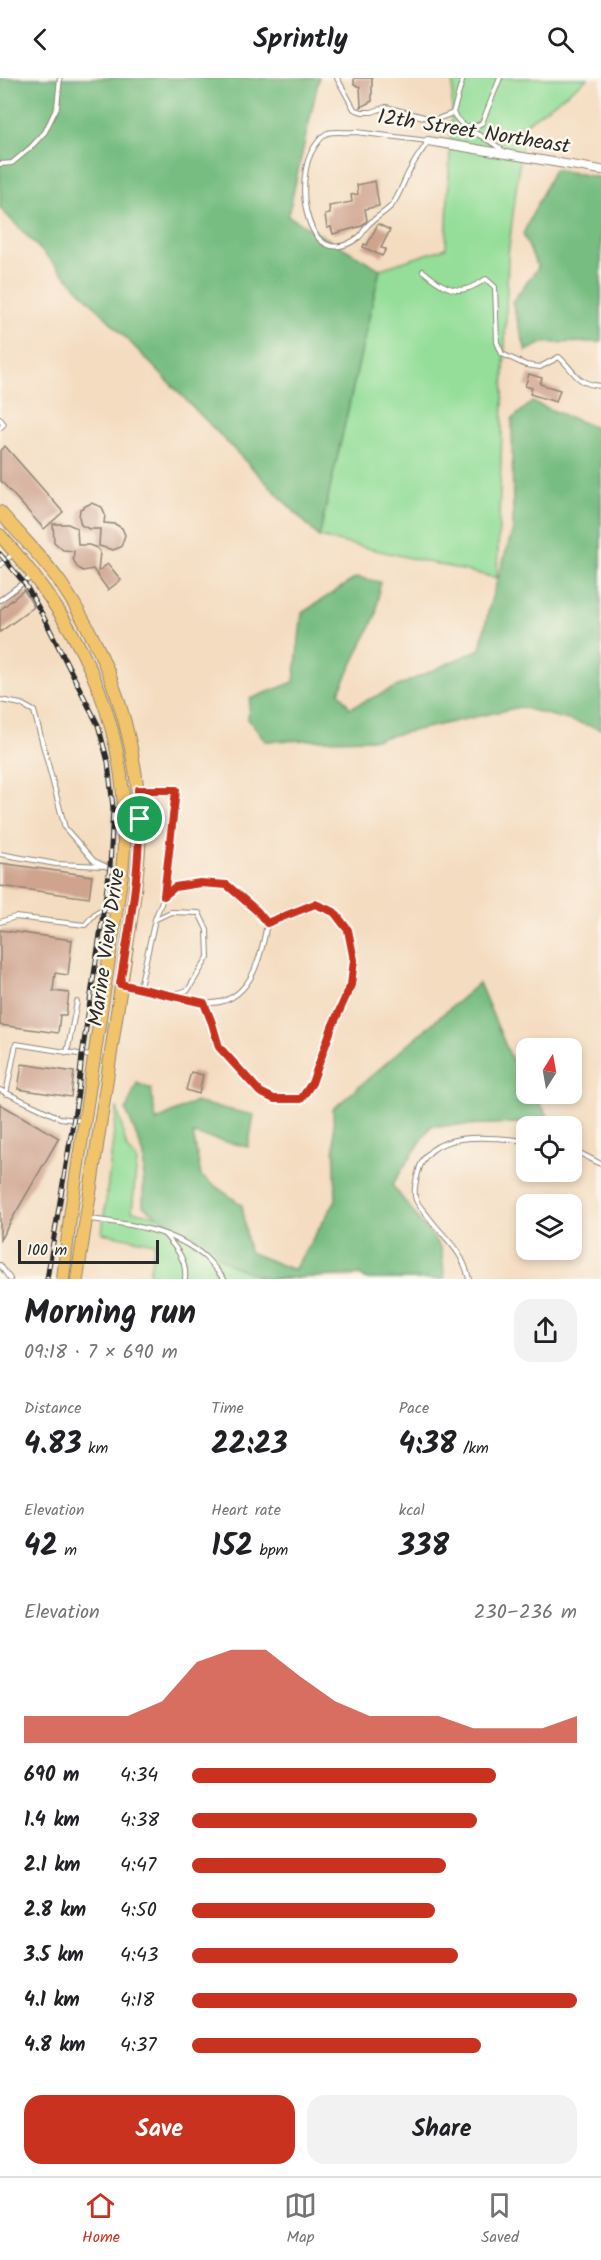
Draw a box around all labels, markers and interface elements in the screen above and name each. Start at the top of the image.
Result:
text: Sprintly [253,18,348,61]
icon: back [24,23,57,56]
icon: search [544,23,577,56]
street label: 12th Street Northeast [375,101,573,164]
pin [114,793,165,844]
icon: arrive [123,802,156,835]
street label: Marine View Drive [80,865,135,1028]
north arrow [516,1038,582,1104]
map controls [516,1038,582,1260]
button: locate [516,1116,582,1182]
button: layers [516,1194,582,1260]
scale bar [18,1237,159,1264]
text: 100 m [27,1238,67,1263]
text: Morning run [24,1288,196,1341]
button: share [514,1299,577,1362]
text: 09:18 · 7 × 690 m [24,1337,178,1369]
text: Distance [24,1396,82,1421]
text: Time [211,1396,244,1421]
text: Pace [399,1396,429,1421]
text: 4.83 [24,1421,82,1469]
text: 22:23 [211,1421,288,1469]
text: 4:38 [399,1421,457,1469]
text: km [82,1436,108,1461]
text: /km [457,1436,489,1461]
text: Elevation [24,1498,85,1523]
text: Heart rate [211,1498,281,1523]
text: kcal [399,1498,425,1523]
text: 42 [24,1523,58,1571]
text: 152 [211,1523,253,1571]
text: 338 [399,1523,449,1571]
text: m [58,1538,77,1563]
text: bpm [253,1538,288,1563]
text: Elevation [24,1597,100,1629]
text: 230–236 m [474,1597,577,1629]
text: 690 m [24,1760,79,1792]
text: 4:34 [120,1760,158,1792]
text: 1.4 km [24,1805,80,1837]
text: 4:38 [120,1805,159,1837]
text: 2.1 km [24,1850,80,1882]
text: 4:47 [120,1850,156,1882]
text: 2.8 km [24,1895,86,1927]
text: 4:50 [120,1895,157,1927]
text: 3.5 km [24,1940,84,1972]
text: 4:43 [120,1940,158,1972]
text: 4.1 km [24,1985,80,2017]
text: 4:18 [120,1985,154,2017]
text: 4.8 km [24,2030,85,2062]
text: 4:37 [120,2030,157,2062]
button: Save [24,2095,295,2164]
button: Share [307,2095,577,2164]
tab: Home [82,2189,120,2250]
tab: Map [284,2189,317,2250]
tab: Saved [481,2189,519,2250]

